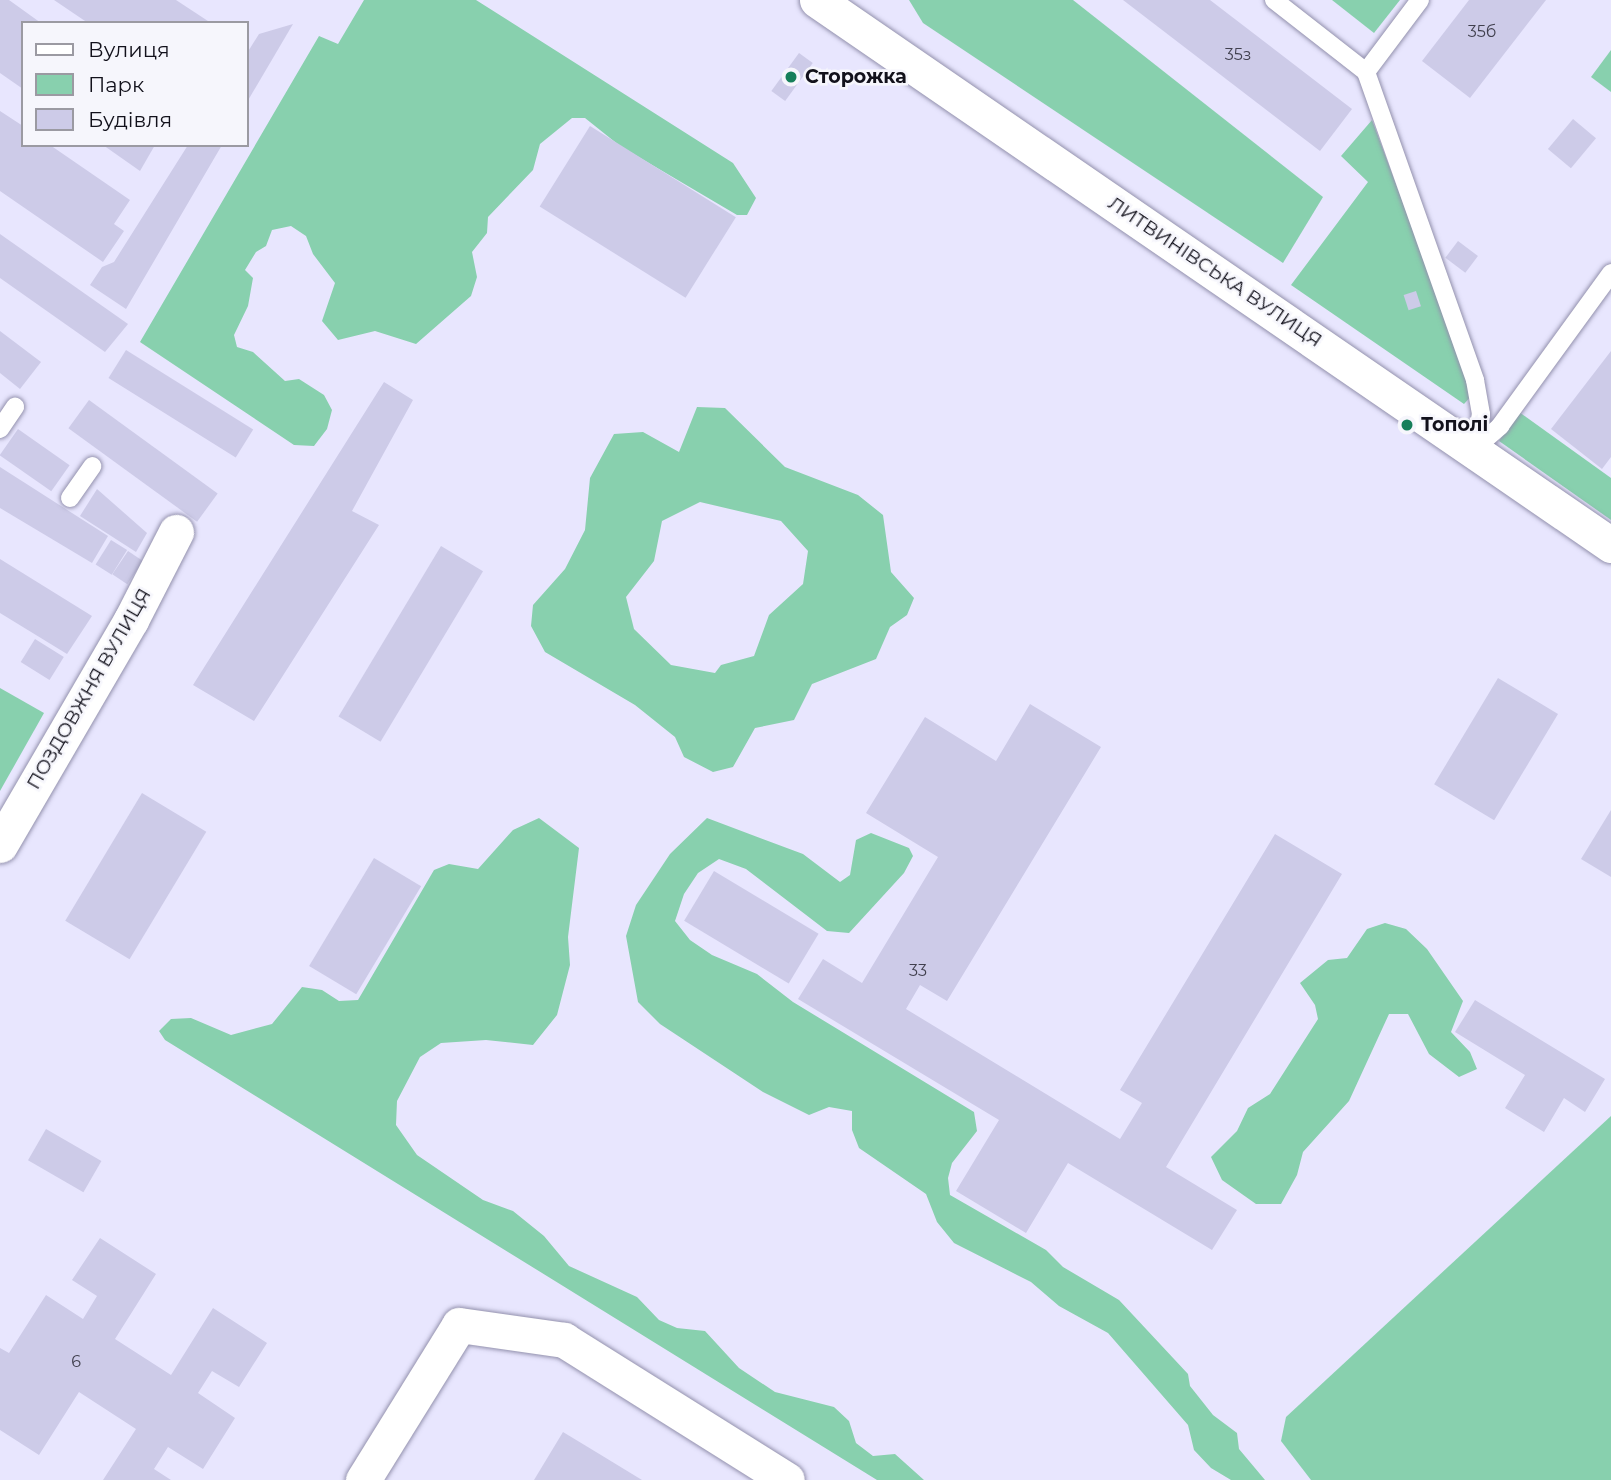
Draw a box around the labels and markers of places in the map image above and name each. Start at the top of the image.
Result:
place label: Сторожка [805,66,907,88]
marker: Сторожка [783,69,799,85]
place label: Тополі [1421,414,1488,436]
marker: Тополі [1399,417,1415,433]

